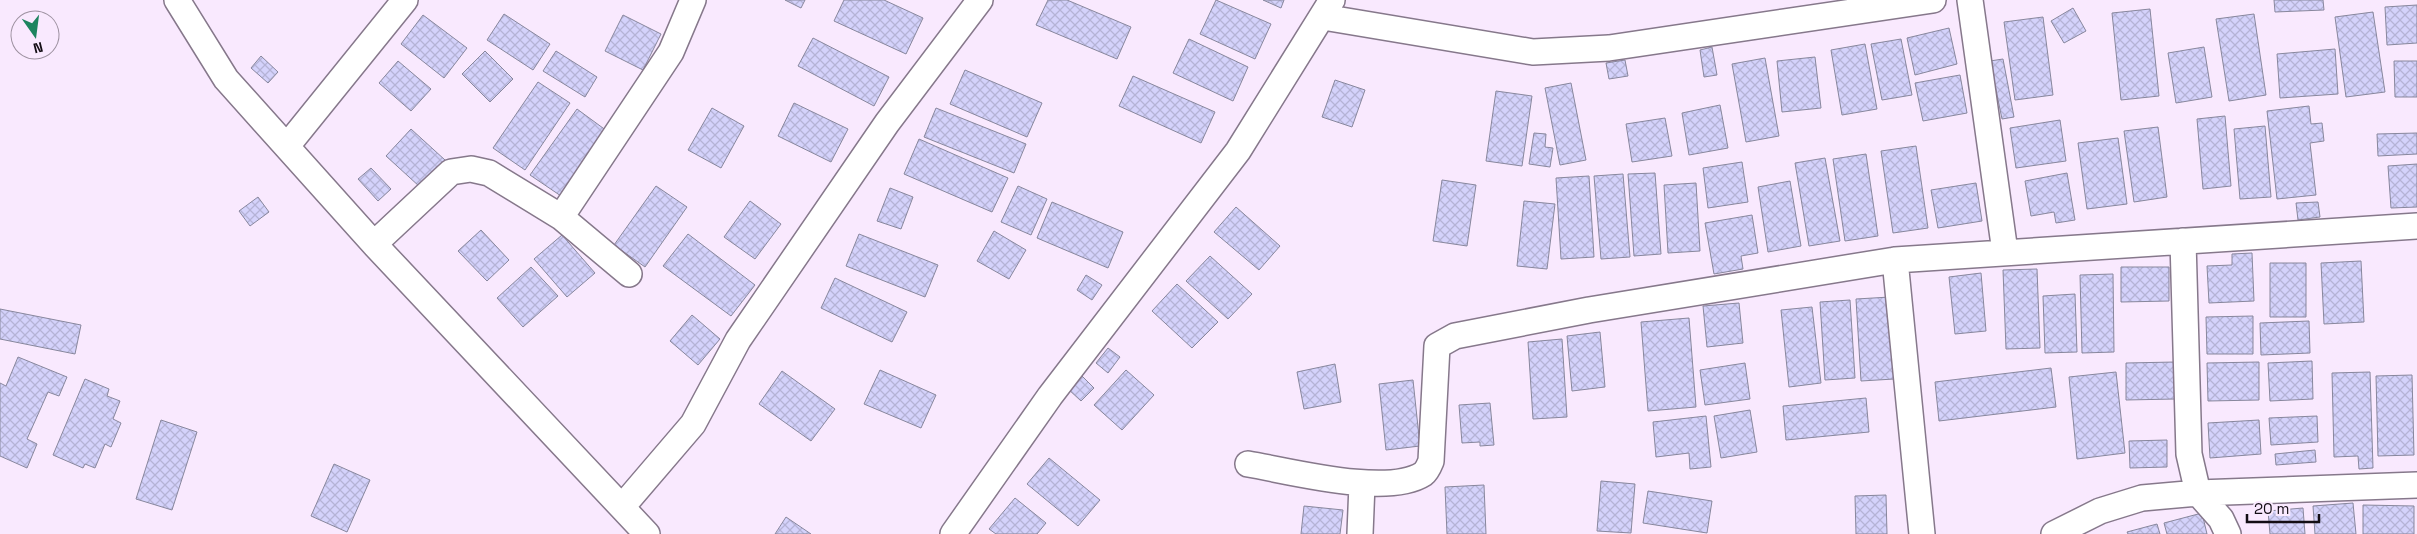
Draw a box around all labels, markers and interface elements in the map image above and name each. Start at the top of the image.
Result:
north arrow [10,10,60,60]
text: N [31,38,45,57]
scale bar [2247,492,2320,524]
text: 20 m [2254,499,2289,518]

